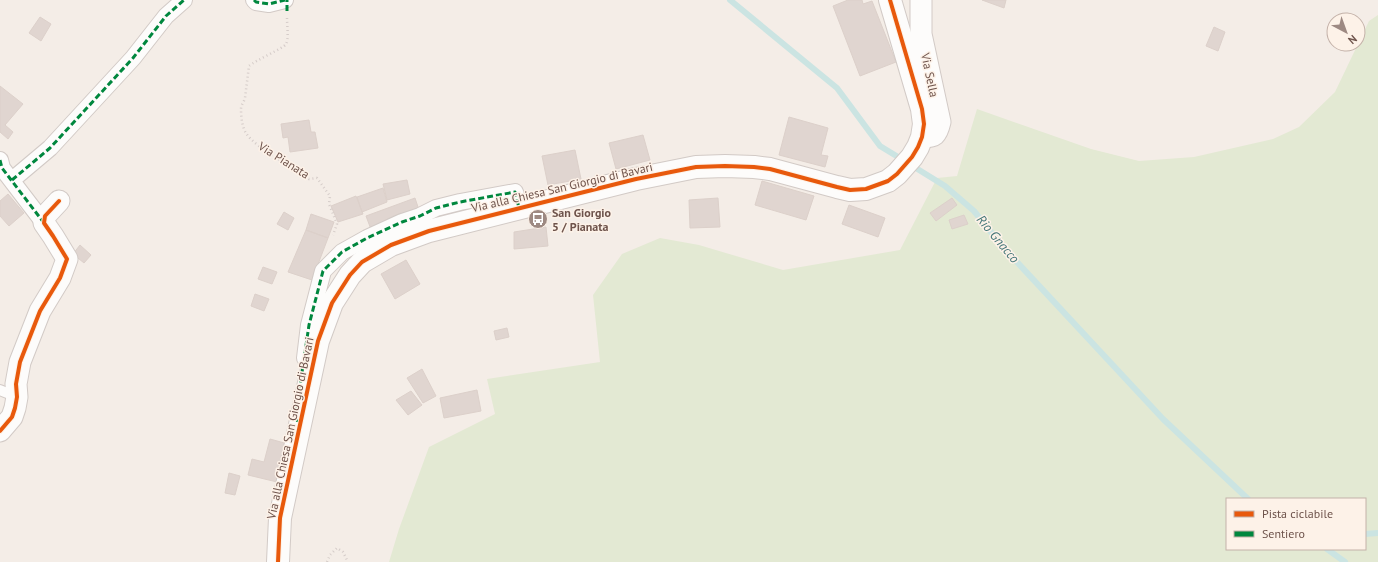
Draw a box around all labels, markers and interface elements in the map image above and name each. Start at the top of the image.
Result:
north arrow [1326,12,1366,52]
text: N [1345,32,1360,47]
street label: Via Sella [918,51,942,98]
street label: Via Pianata [255,138,312,182]
street label: Via alla Chiesa San Giorgio di Bavari [469,159,654,215]
place label: San Giorgio 5 / Pianata [552,205,612,234]
bus stop icon: San Giorgio 5 / Pianata [527,208,549,230]
water label: Rio Gnacco [973,211,1023,267]
street label: Via alla Chiesa San Giorgio di Bavari [263,336,317,521]
legend [1226,498,1366,550]
text: Pista ciclabile [1262,506,1333,521]
text: Sentiero [1262,526,1305,541]

